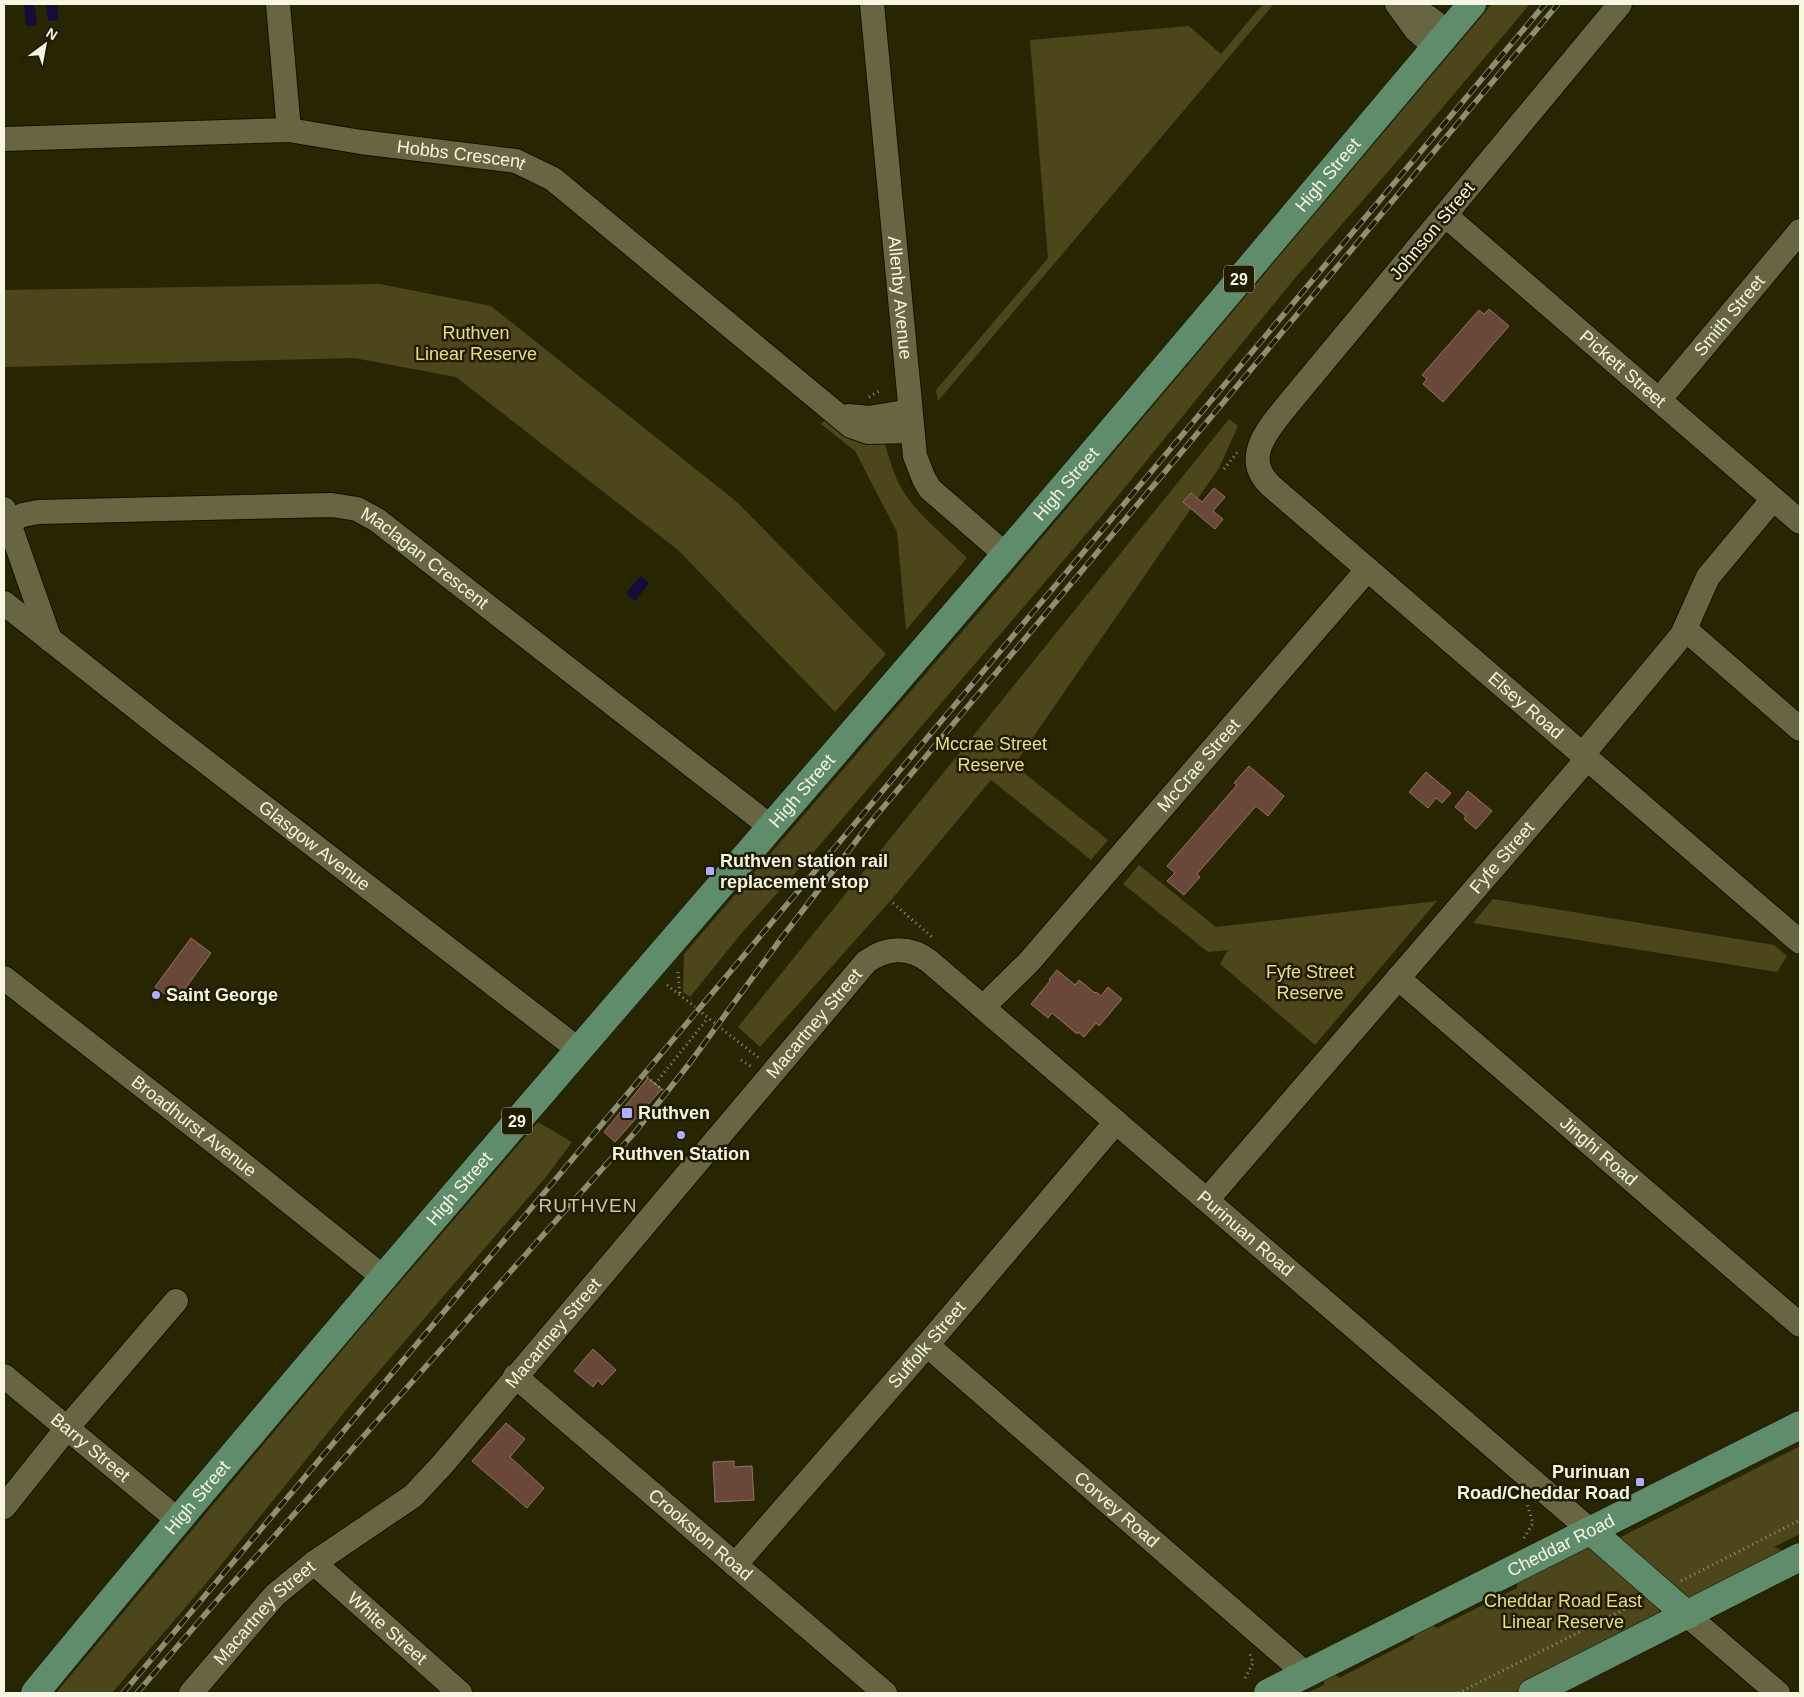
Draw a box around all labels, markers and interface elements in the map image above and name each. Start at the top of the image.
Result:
north arrow [20,20,70,70]
text: N [43,25,60,43]
street label: High Street [1291,134,1365,216]
street label: Hobbs Crescent [396,136,529,174]
street label: Johnson Street [1385,178,1479,284]
street label: Allenby Avenue [884,235,916,360]
road number: 29 [1224,266,1254,292]
street label: Smith Street [1690,271,1769,360]
park label: Ruthven Linear Reserve [415,323,537,364]
street label: Pickett Street [1576,326,1670,411]
street label: High Street [1029,443,1103,525]
street label: Maclagan Crescent [358,503,492,613]
street label: Elsey Road [1484,668,1567,743]
street label: McCrae Street [1153,715,1244,816]
park label: Mccrae Street Reserve [935,734,1047,775]
street label: High Street [765,750,839,832]
street label: Glasgow Avenue [255,797,374,895]
street label: Fyfe Street [1466,818,1538,898]
place label: Ruthven station rail replacement stop [720,851,888,892]
marker: Ruthven station rail replacement stop [704,865,716,877]
park label: Fyfe Street Reserve [1266,962,1354,1003]
street label: Macartney Street [762,965,866,1082]
place label: Saint George [166,985,278,1005]
marker: Saint George [150,989,162,1001]
street label: Broadhurst Avenue [128,1071,260,1181]
place label: Ruthven [638,1103,710,1123]
marker: Ruthven [620,1106,634,1120]
road number: 29 [502,1108,532,1134]
street label: Jinghi Road [1556,1113,1641,1190]
marker: Ruthven Station [675,1129,687,1141]
place label: Ruthven Station [612,1144,750,1164]
street label: High Street [422,1148,496,1230]
street label: Purinuan Road [1193,1187,1298,1280]
district label: RUTHVEN [539,1195,637,1216]
street label: Macartney Street [501,1274,605,1392]
street label: Suffolk Street [884,1297,969,1392]
street label: Barry Street [47,1409,134,1486]
street label: High Street [161,1457,234,1539]
place label: Purinuan Road/Cheddar Road [1457,1462,1630,1503]
street label: Corvey Road [1070,1468,1163,1552]
marker: Purinuan Road/Cheddar Road [1634,1476,1646,1488]
street label: Crookston Road [644,1485,756,1585]
street label: Cheddar Road [1504,1510,1618,1581]
street label: Macartney Street [210,1556,319,1669]
street label: White Street [344,1588,431,1669]
park label: Cheddar Road East Linear Reserve [1484,1591,1642,1632]

